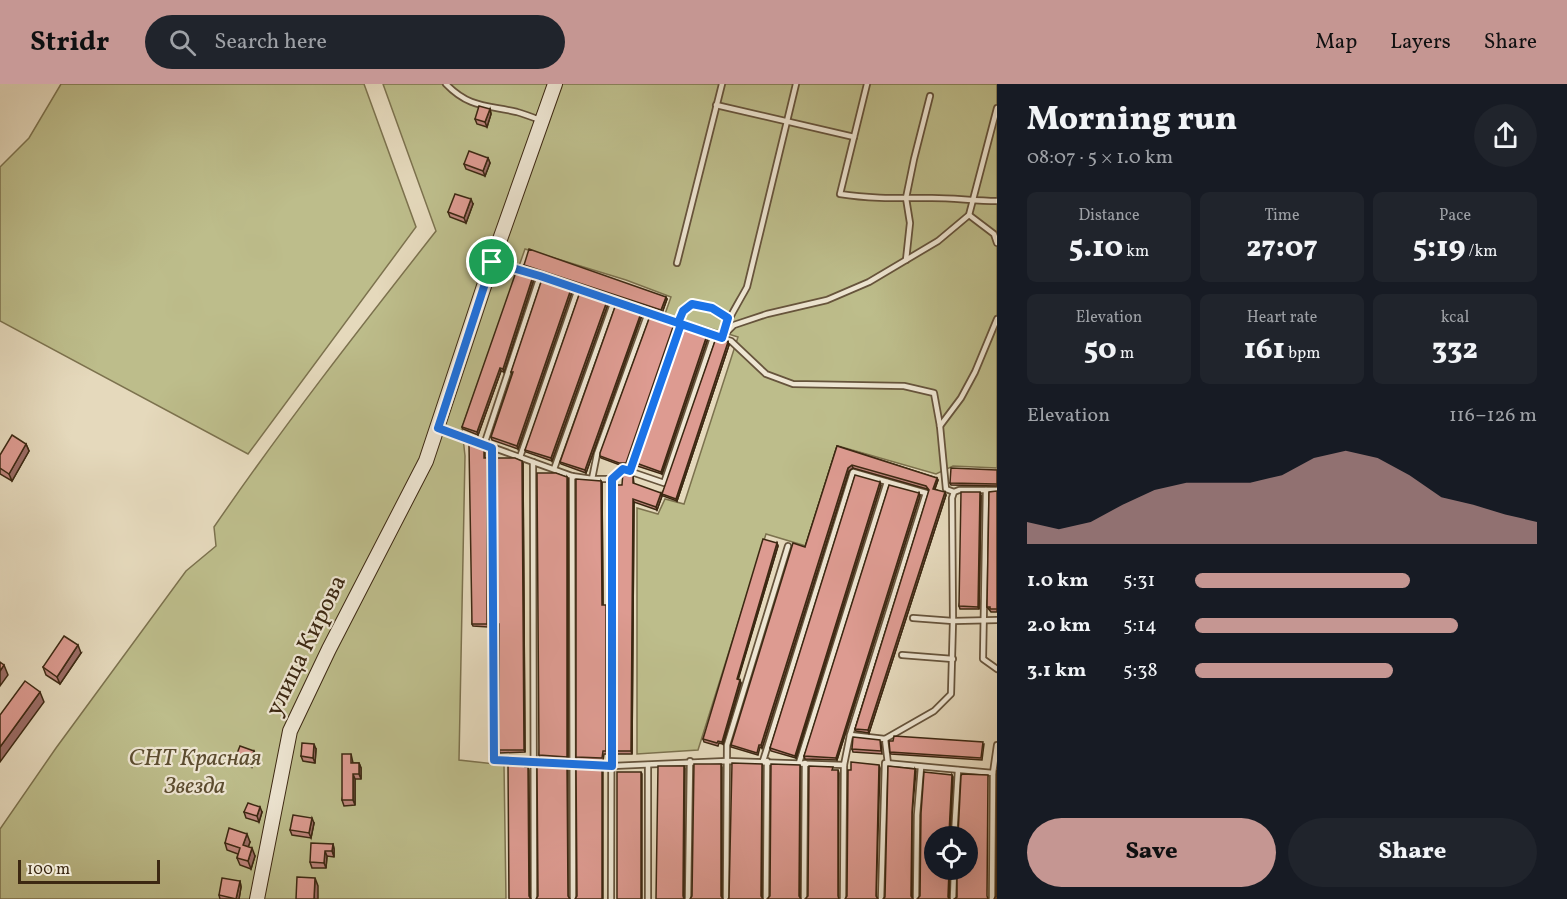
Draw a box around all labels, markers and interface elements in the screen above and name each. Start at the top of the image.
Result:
search box [145,15,565,69]
text: Stridr [30,23,109,62]
icon: search [166,26,199,59]
text: Search here [214,27,327,58]
text: Map [1315,28,1357,57]
text: Layers [1390,28,1451,57]
text: Share [1484,28,1537,57]
text: Morning run [1027,98,1237,144]
button: share [1474,104,1537,167]
text: 08:07 · 5 × 1.0 km [1027,144,1173,172]
text: Distance [1078,205,1140,227]
text: Time [1264,205,1300,227]
text: Pace [1439,205,1471,227]
text: 5.10 [1069,227,1123,269]
text: 27:07 [1246,227,1318,269]
text: 5:19 [1413,227,1465,269]
pin [466,236,517,287]
text: km [1123,241,1149,263]
text: /km [1465,241,1497,263]
icon: arrive [475,245,508,278]
text: Elevation [1076,307,1142,329]
text: Heart rate [1247,307,1317,329]
text: kcal [1441,307,1469,329]
text: 50 [1084,329,1117,371]
text: 161 [1244,329,1285,371]
text: 332 [1432,329,1478,371]
text: m [1117,343,1134,365]
text: bpm [1285,343,1320,365]
text: Elevation [1027,402,1110,430]
text: 116–126 m [1449,402,1537,430]
text: 1.0 km [1027,567,1089,595]
text: 5:31 [1123,567,1155,595]
street label: улица Кирова [258,570,356,722]
text: 2.0 km [1027,612,1091,640]
text: 5:14 [1123,612,1157,640]
text: 3.1 km [1027,657,1086,685]
text: 5:38 [1123,657,1158,685]
park label: СНТ Красная Звезда [129,742,261,804]
button: Save [1027,818,1276,887]
button: Share [1288,818,1537,887]
map controls [924,826,978,880]
button: locate [924,826,978,880]
scale bar [18,857,160,884]
text: 100 m [27,859,70,881]

